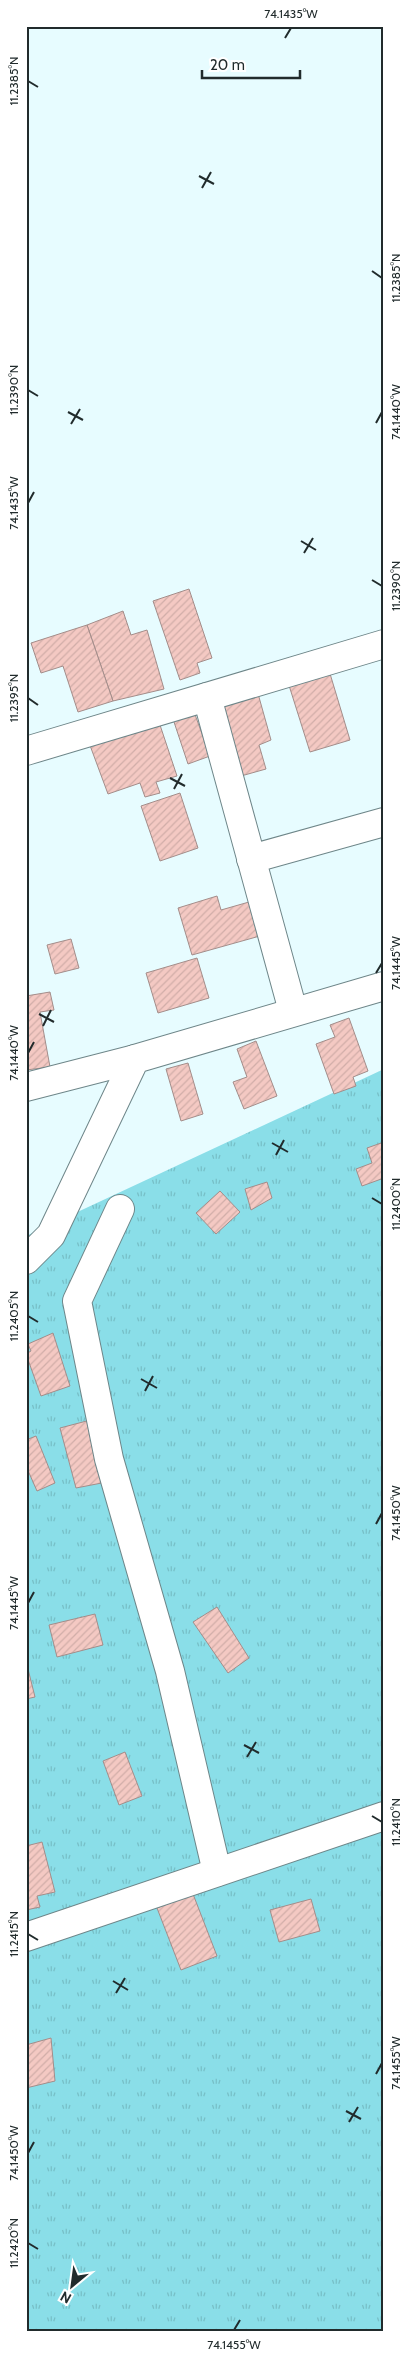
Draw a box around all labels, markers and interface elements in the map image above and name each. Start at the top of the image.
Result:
text: 74.1435°W [264,6,318,21]
scale bar [202,48,300,80]
text: 20 m [210,56,245,74]
text: 11.2385°N [6,57,21,105]
text: 11.2385°N [388,254,403,302]
text: 11.2390°N [6,365,21,415]
text: 74.1440°W [388,384,403,440]
text: 74.1435°W [6,476,21,530]
text: 11.2390°N [388,561,403,611]
text: 11.2395°N [6,674,21,722]
text: 74.1445°W [388,935,403,990]
text: 74.1440°W [6,1025,21,1081]
text: 11.2400°N [388,1178,403,1230]
text: 11.2405°N [6,1291,21,1341]
text: 74.1450°W [388,1485,403,1541]
text: 74.1445°W [6,1575,21,1630]
text: 11.2410°N [388,1798,403,1846]
text: 11.2415°N [6,1911,21,1957]
text: 74.1455°W [388,2036,403,2090]
text: 74.1450°W [6,2125,21,2181]
text: 11.2420°N [6,2218,21,2268]
north arrow [48,2260,98,2310]
text: N [57,2287,74,2308]
text: 74.1455°W [207,2337,261,2352]

